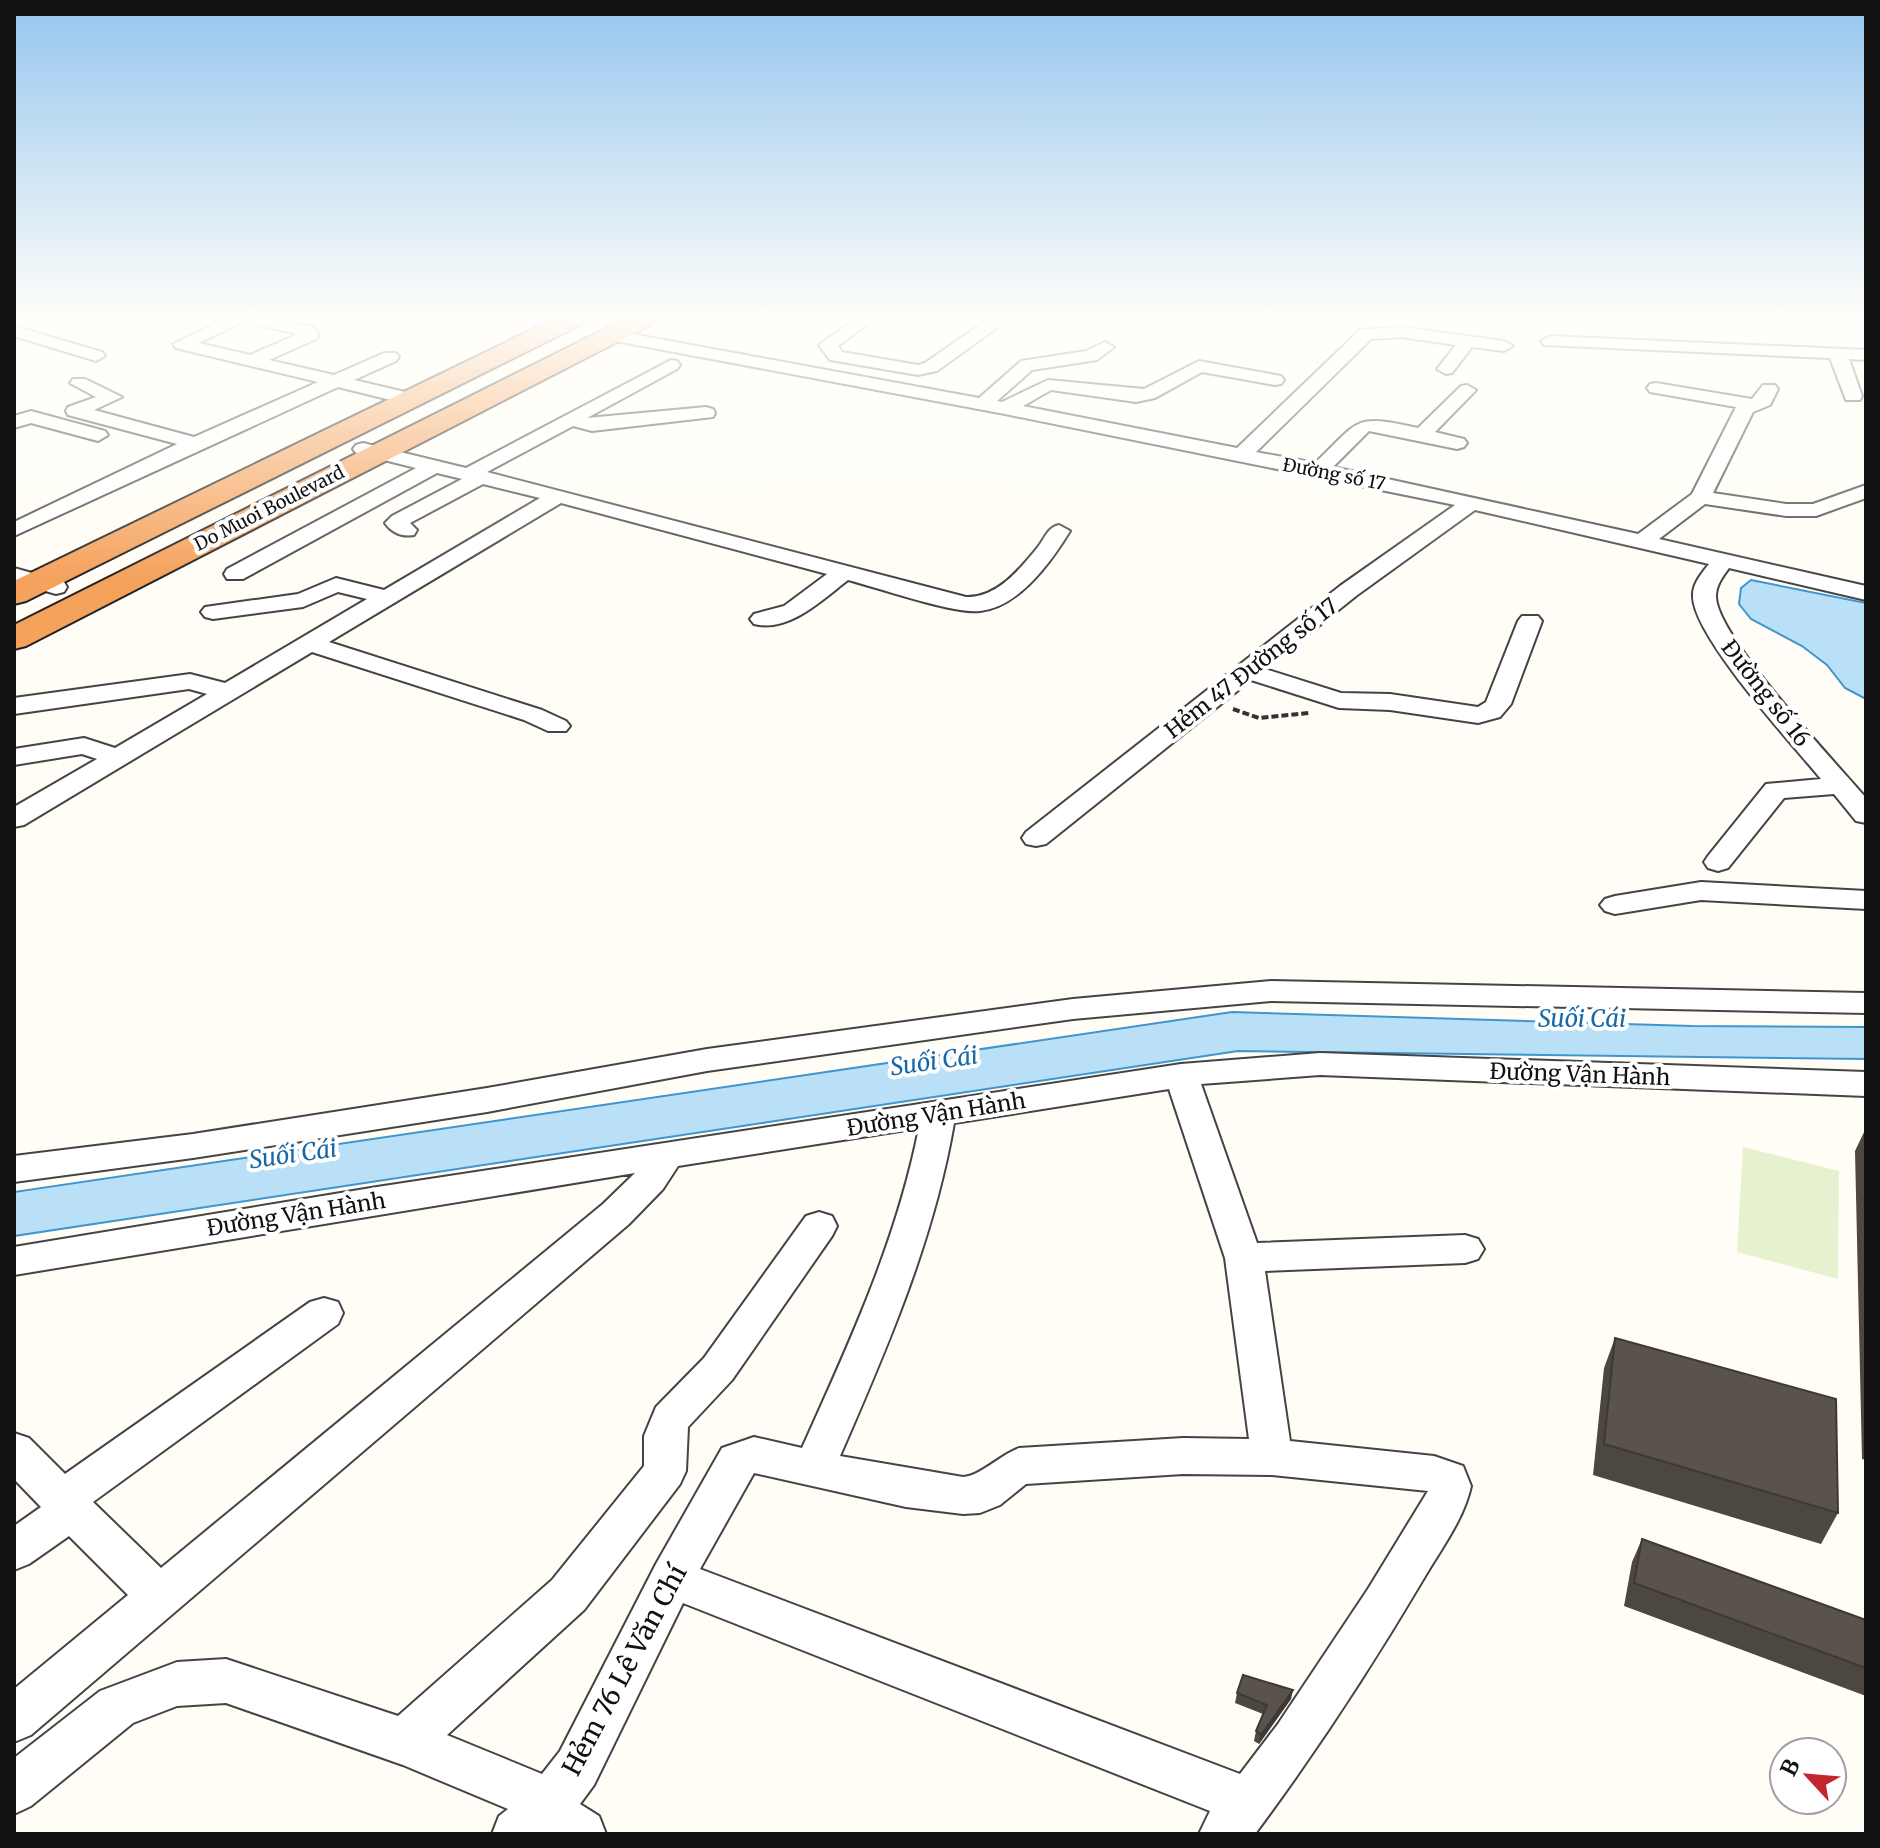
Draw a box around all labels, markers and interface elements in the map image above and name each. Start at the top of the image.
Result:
street label: Đường số 17 [1281,453,1387,495]
street label: Do Muoi Boulevard [190,460,348,556]
street label: Hẻm 47 Đường số 17 [1159,592,1343,744]
street label: Đường số 16 [1716,634,1816,752]
water label: Suối Cái [1538,1003,1626,1034]
water label: Suối Cái [888,1040,980,1082]
street label: Đường Vận Hành [1489,1057,1671,1091]
street label: Đường Vận Hành [844,1086,1028,1142]
water label: Suối Cái [247,1133,339,1175]
street label: Đường Vận Hành [204,1186,388,1242]
street label: Hẻm 76 Lê Văn Chí [554,1558,694,1781]
north arrow [1768,1736,1848,1816]
text: B [1774,1754,1806,1780]

